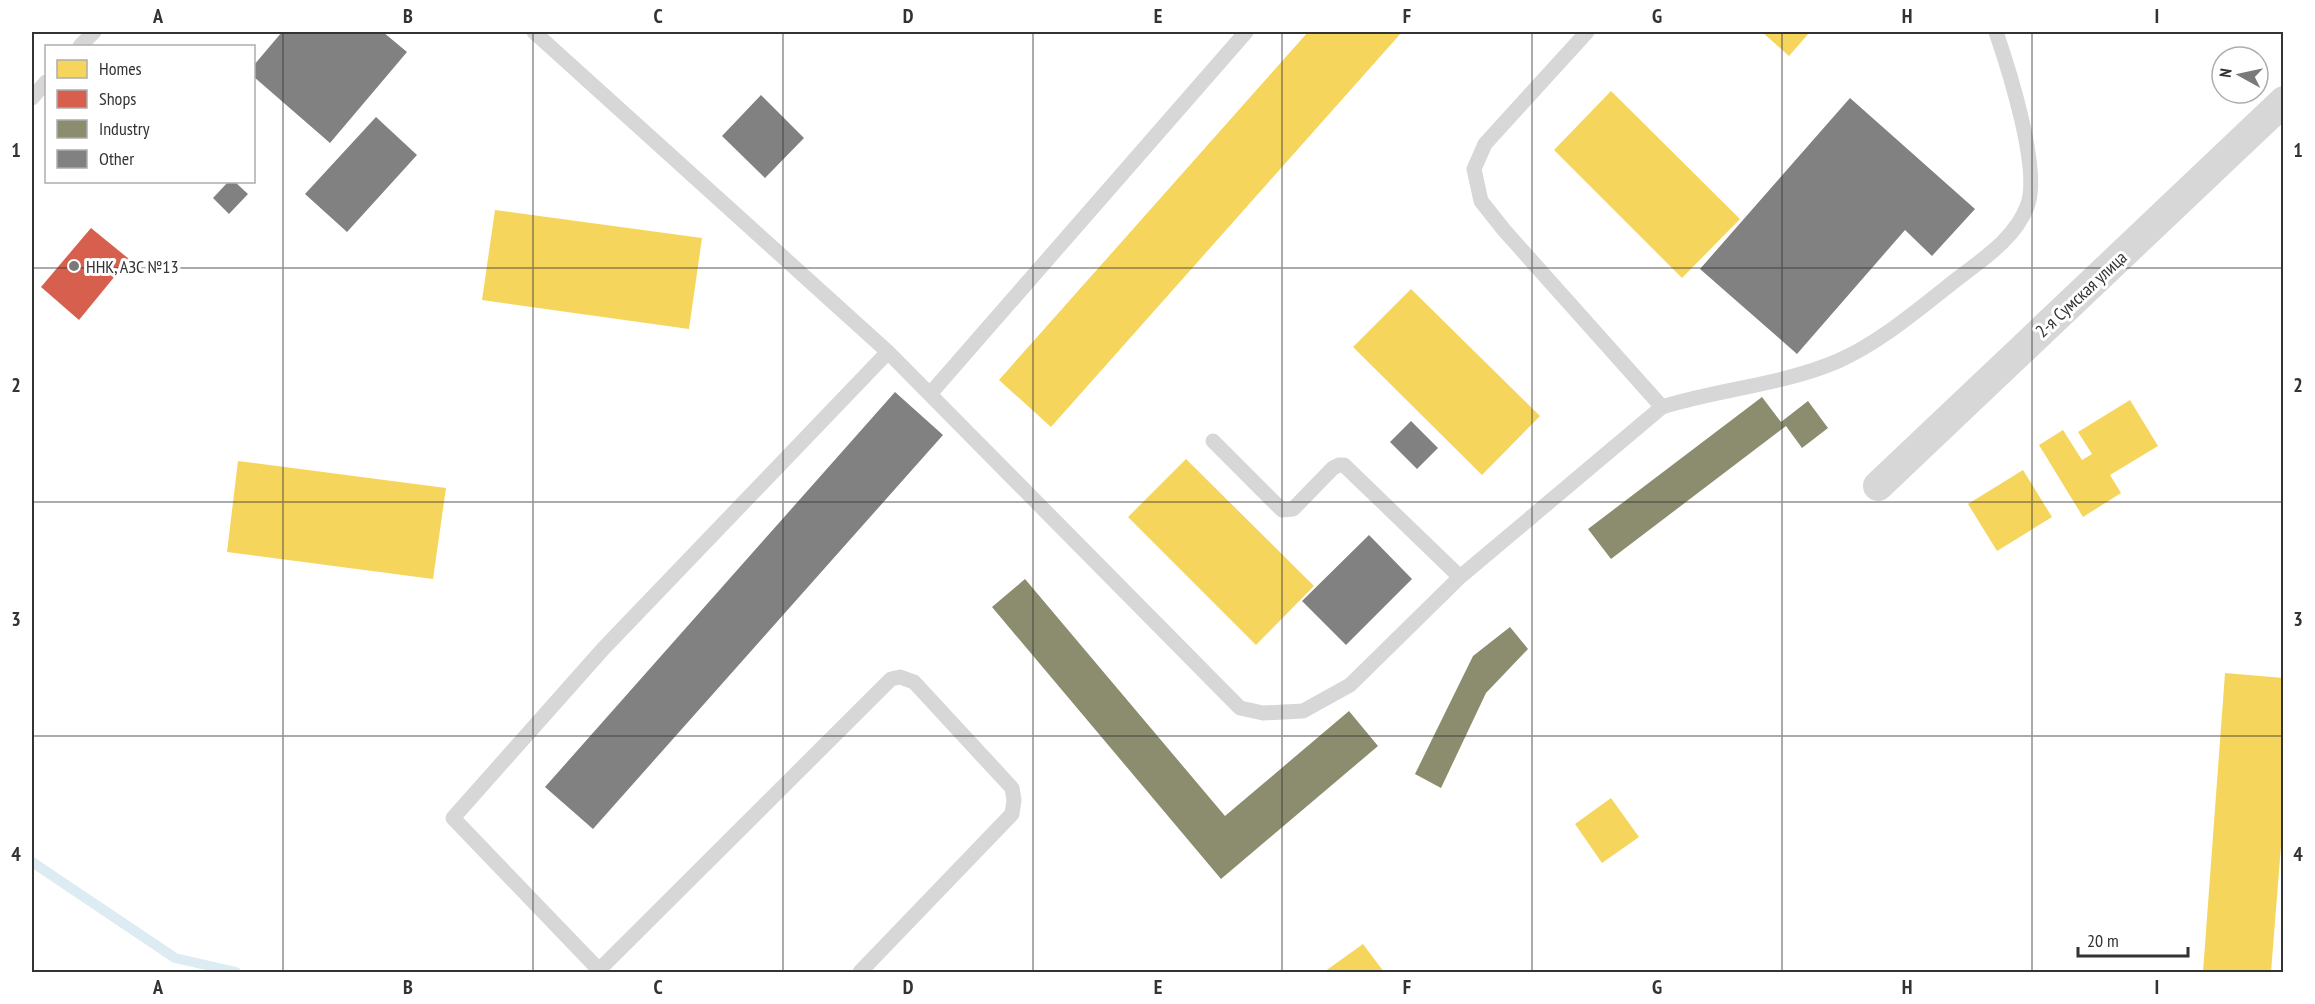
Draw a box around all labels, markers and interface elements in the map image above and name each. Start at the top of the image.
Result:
text: A [152,3,164,29]
text: B [403,3,413,29]
text: C [653,3,663,29]
text: D [903,3,914,29]
text: E [1154,3,1162,29]
text: F [1403,3,1411,29]
text: G [1652,3,1662,29]
text: H [1902,3,1912,29]
text: I [2155,3,2159,29]
legend [45,45,255,183]
north arrow [2210,45,2270,105]
text: Homes [99,57,142,80]
text: N [2215,67,2236,79]
text: Shops [99,87,136,110]
text: Industry [99,117,150,140]
text: 1 [11,137,21,163]
text: 1 [2293,137,2303,163]
text: Other [99,147,134,170]
street label: 2-я Сумская улица [2031,246,2131,342]
place label: ННК, АЗС №13 [86,255,179,278]
marker: ННК, АЗС №13 [67,259,81,273]
text: 2 [11,372,21,398]
text: 2 [2293,372,2303,398]
text: 3 [11,606,21,632]
text: 3 [2293,606,2303,632]
text: 4 [11,841,21,867]
text: 4 [2293,841,2303,867]
scale bar [2078,920,2188,958]
text: 20 m [2087,929,2119,952]
text: A [152,974,164,1000]
text: B [403,974,413,1000]
text: C [653,974,663,1000]
text: D [903,974,914,1000]
text: E [1154,974,1162,1000]
text: F [1403,974,1411,1000]
text: G [1652,974,1662,1000]
text: H [1902,974,1912,1000]
text: I [2155,974,2159,1000]

